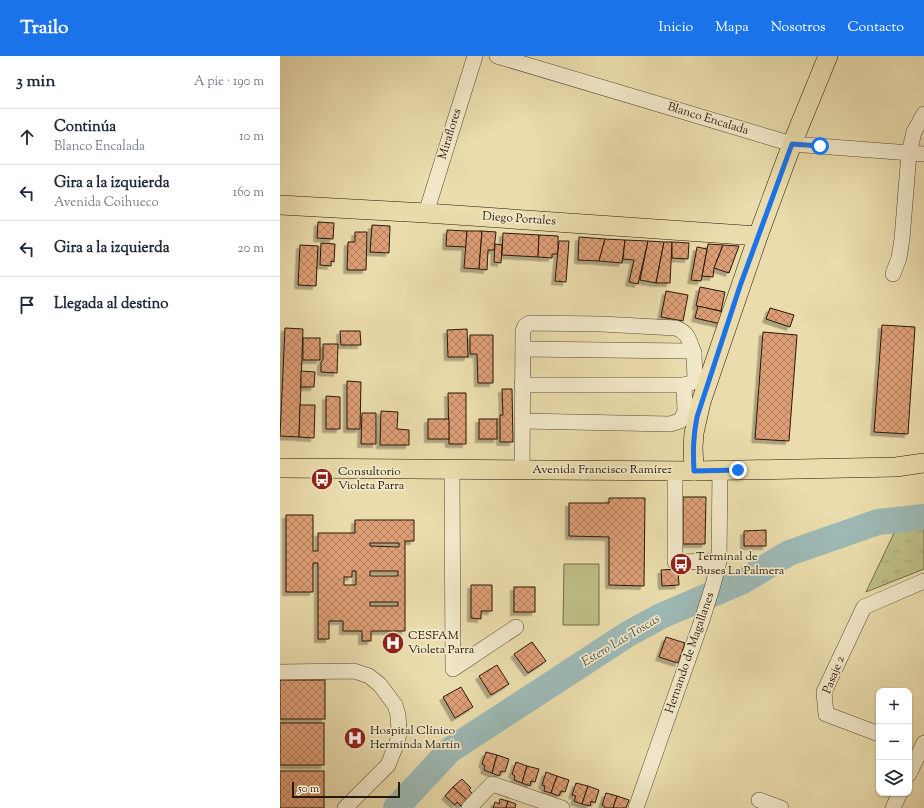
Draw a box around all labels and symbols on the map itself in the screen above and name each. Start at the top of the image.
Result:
street label: Blanco Encalada [665,98,751,140]
street label: Miraflores [434,106,466,162]
route start [811,137,829,155]
street label: Diego Portales [482,207,557,231]
street label: Avenida Francisco Ramírez [532,461,672,479]
route end [729,461,747,479]
place label: Consultorio Violeta Parra [338,463,405,495]
bus stop icon: Consultorio Violeta Parra [309,466,335,492]
place label: Terminal de Buses La Palmera [696,548,785,580]
bus stop icon: Terminal de Buses La Palmera [668,551,694,577]
street label: Hernando de Magallanes [661,590,719,716]
water label: Estero Las Toscas [578,610,664,672]
place label: CESFAM Violeta Parra [408,627,475,659]
hospital icon: CESFAM Violeta Parra [380,630,406,656]
street label: Pasaje 2 [818,653,850,697]
place label: Hospital Clínico Herminda Martín [370,722,460,754]
hospital icon: Hospital Clínico Herminda Martín [342,725,368,751]
scale bar [292,780,400,799]

